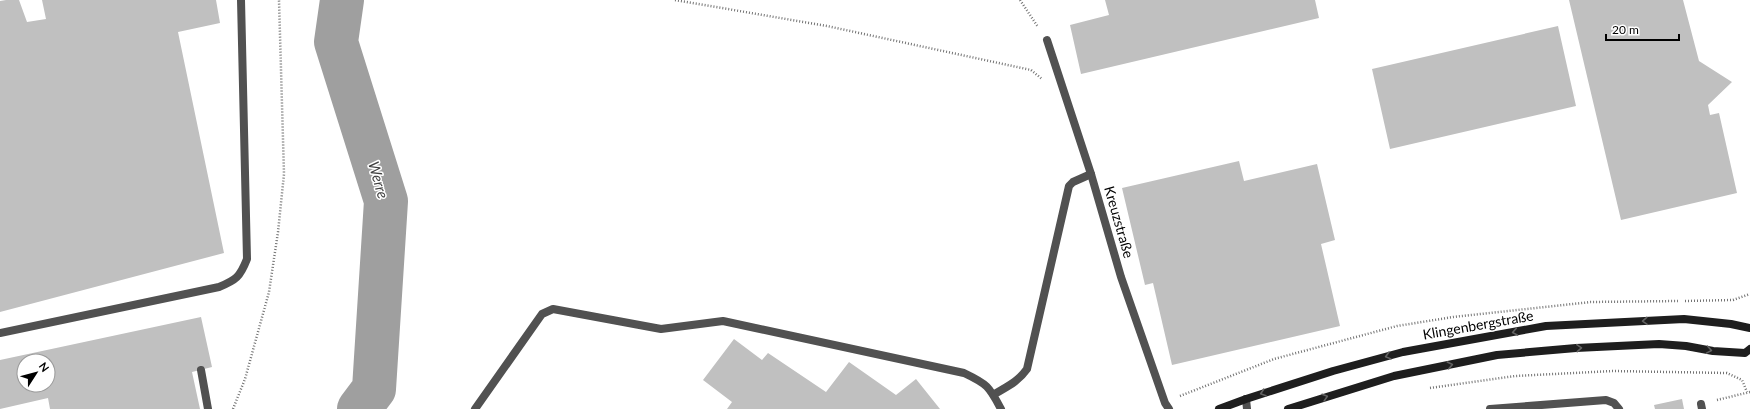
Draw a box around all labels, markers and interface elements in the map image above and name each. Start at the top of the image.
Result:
scale bar [1606,16,1679,42]
text: 20 m [1612,22,1639,37]
water label: Werre [365,159,393,200]
street label: Kreuzstraße [1101,184,1138,260]
street label: Klingenbergstraße [1421,306,1535,343]
one-way arrow [1642,317,1648,326]
one-way arrow [1512,327,1519,335]
one-way arrow [1576,343,1582,352]
one-way arrow [1706,345,1712,354]
one-way arrow [1385,351,1392,360]
north arrow [16,353,56,393]
text: N [37,360,52,374]
one-way arrow [1447,361,1454,369]
one-way arrow [1260,388,1267,397]
one-way arrow [1321,393,1328,402]

